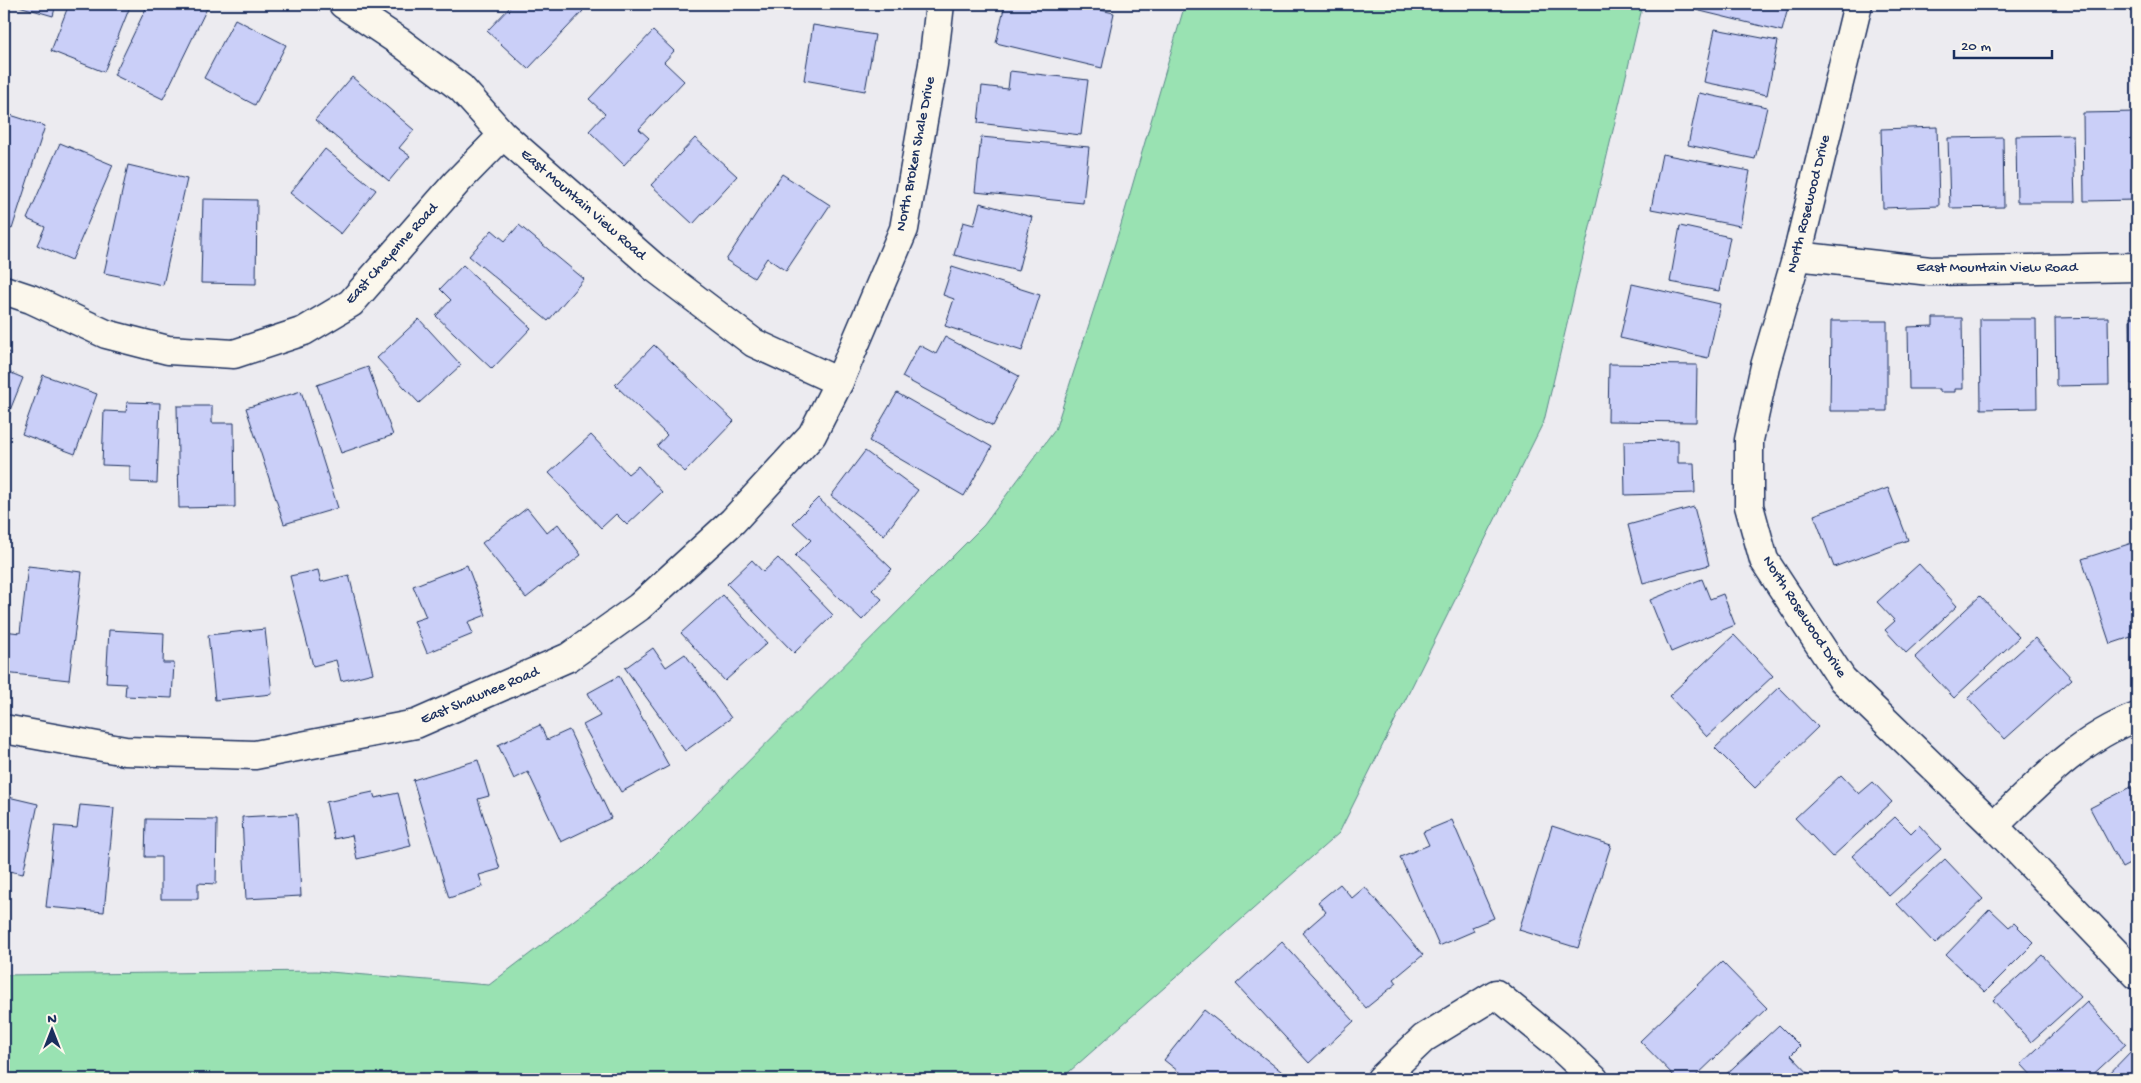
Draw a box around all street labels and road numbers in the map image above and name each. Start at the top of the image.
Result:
street label: North Broken Shale Drive [892,75,940,233]
street label: North Rosewood Drive [1783,133,1835,275]
street label: East Mountain View Road [516,145,651,265]
street label: East Cheyenne Road [342,199,443,308]
street label: East Mountain View Road [1917,259,2079,277]
street label: North Rosewood Drive [1758,553,1850,682]
street label: East Shawnee Road [418,662,543,729]

